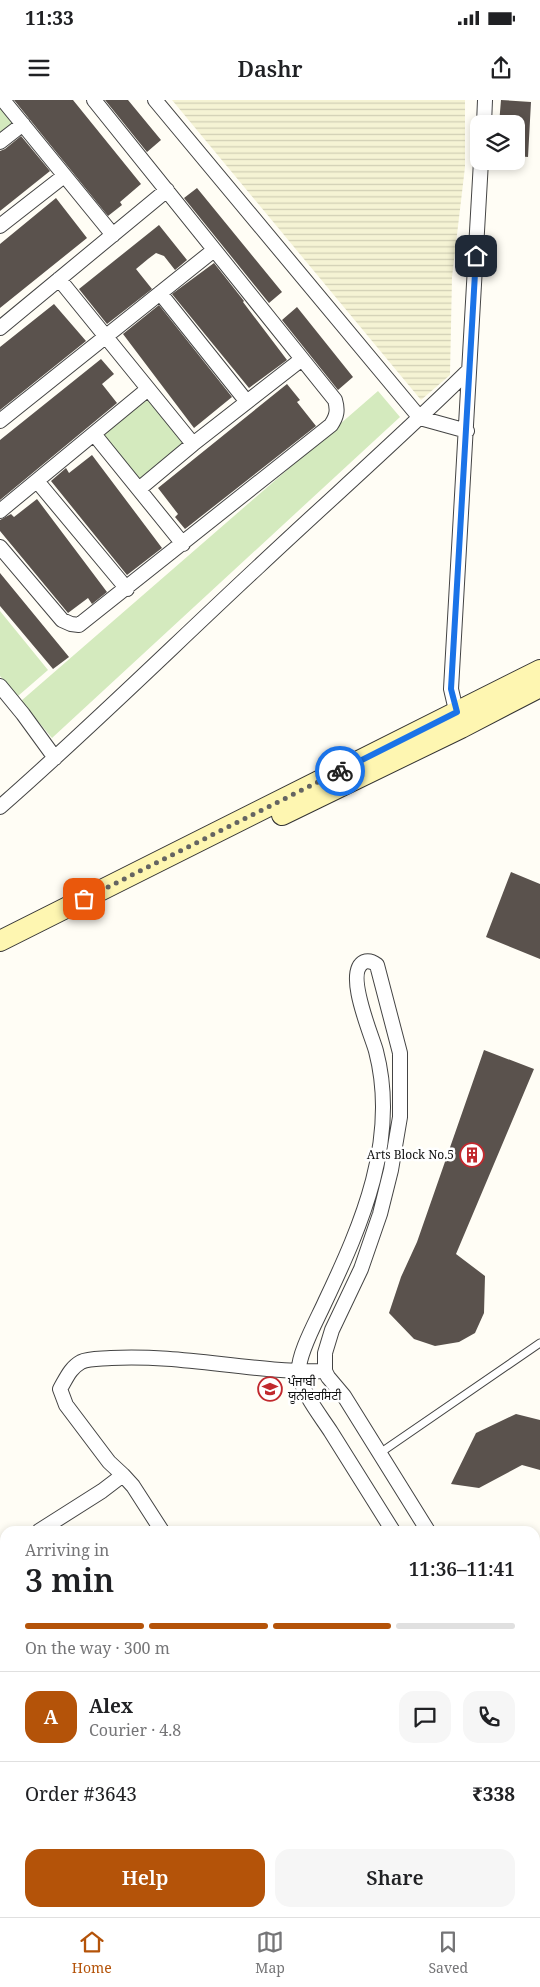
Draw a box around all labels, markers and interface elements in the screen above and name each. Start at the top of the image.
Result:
text: 11:33 [25,5,74,31]
text: Dashr [237,53,303,83]
icon: menu [25,54,53,82]
icon: share [487,54,515,82]
map controls [470,115,525,170]
button: layers [470,115,525,170]
pin [455,235,497,277]
icon: home [462,242,490,270]
courier [315,746,365,796]
icon: bike [326,757,354,785]
pin [63,878,105,920]
icon: bag [70,885,98,913]
building icon: Arts Block No.5 [459,1142,485,1168]
place label: Arts Block No.5 [367,1146,454,1163]
place label: ਪੰਜਾਬੀ ਯੂਨੀਵਰਸਿਟੀ [287,1373,342,1404]
school or university icon: ਪੰਜਾਬੀ ਯੂਨੀਵਰਸਿਟੀ [257,1376,283,1402]
text: Arriving in [25,1539,109,1561]
text: 11:36–11:41 [409,1556,515,1582]
text: 3 min [25,1558,114,1601]
text: On the way · 300 m [25,1637,170,1659]
button: chat [399,1691,451,1743]
button: phone [463,1691,515,1743]
text: Alex [89,1693,133,1719]
text: A [44,1704,58,1730]
text: Courier · 4.8 [89,1719,181,1741]
text: Order #3643 [25,1781,137,1807]
text: ₹338 [472,1781,515,1807]
button: Help [25,1849,265,1907]
button: Share [275,1849,515,1907]
tab: Home [72,1928,112,1977]
tab: Map [255,1928,285,1977]
tab: Saved [428,1928,468,1977]

